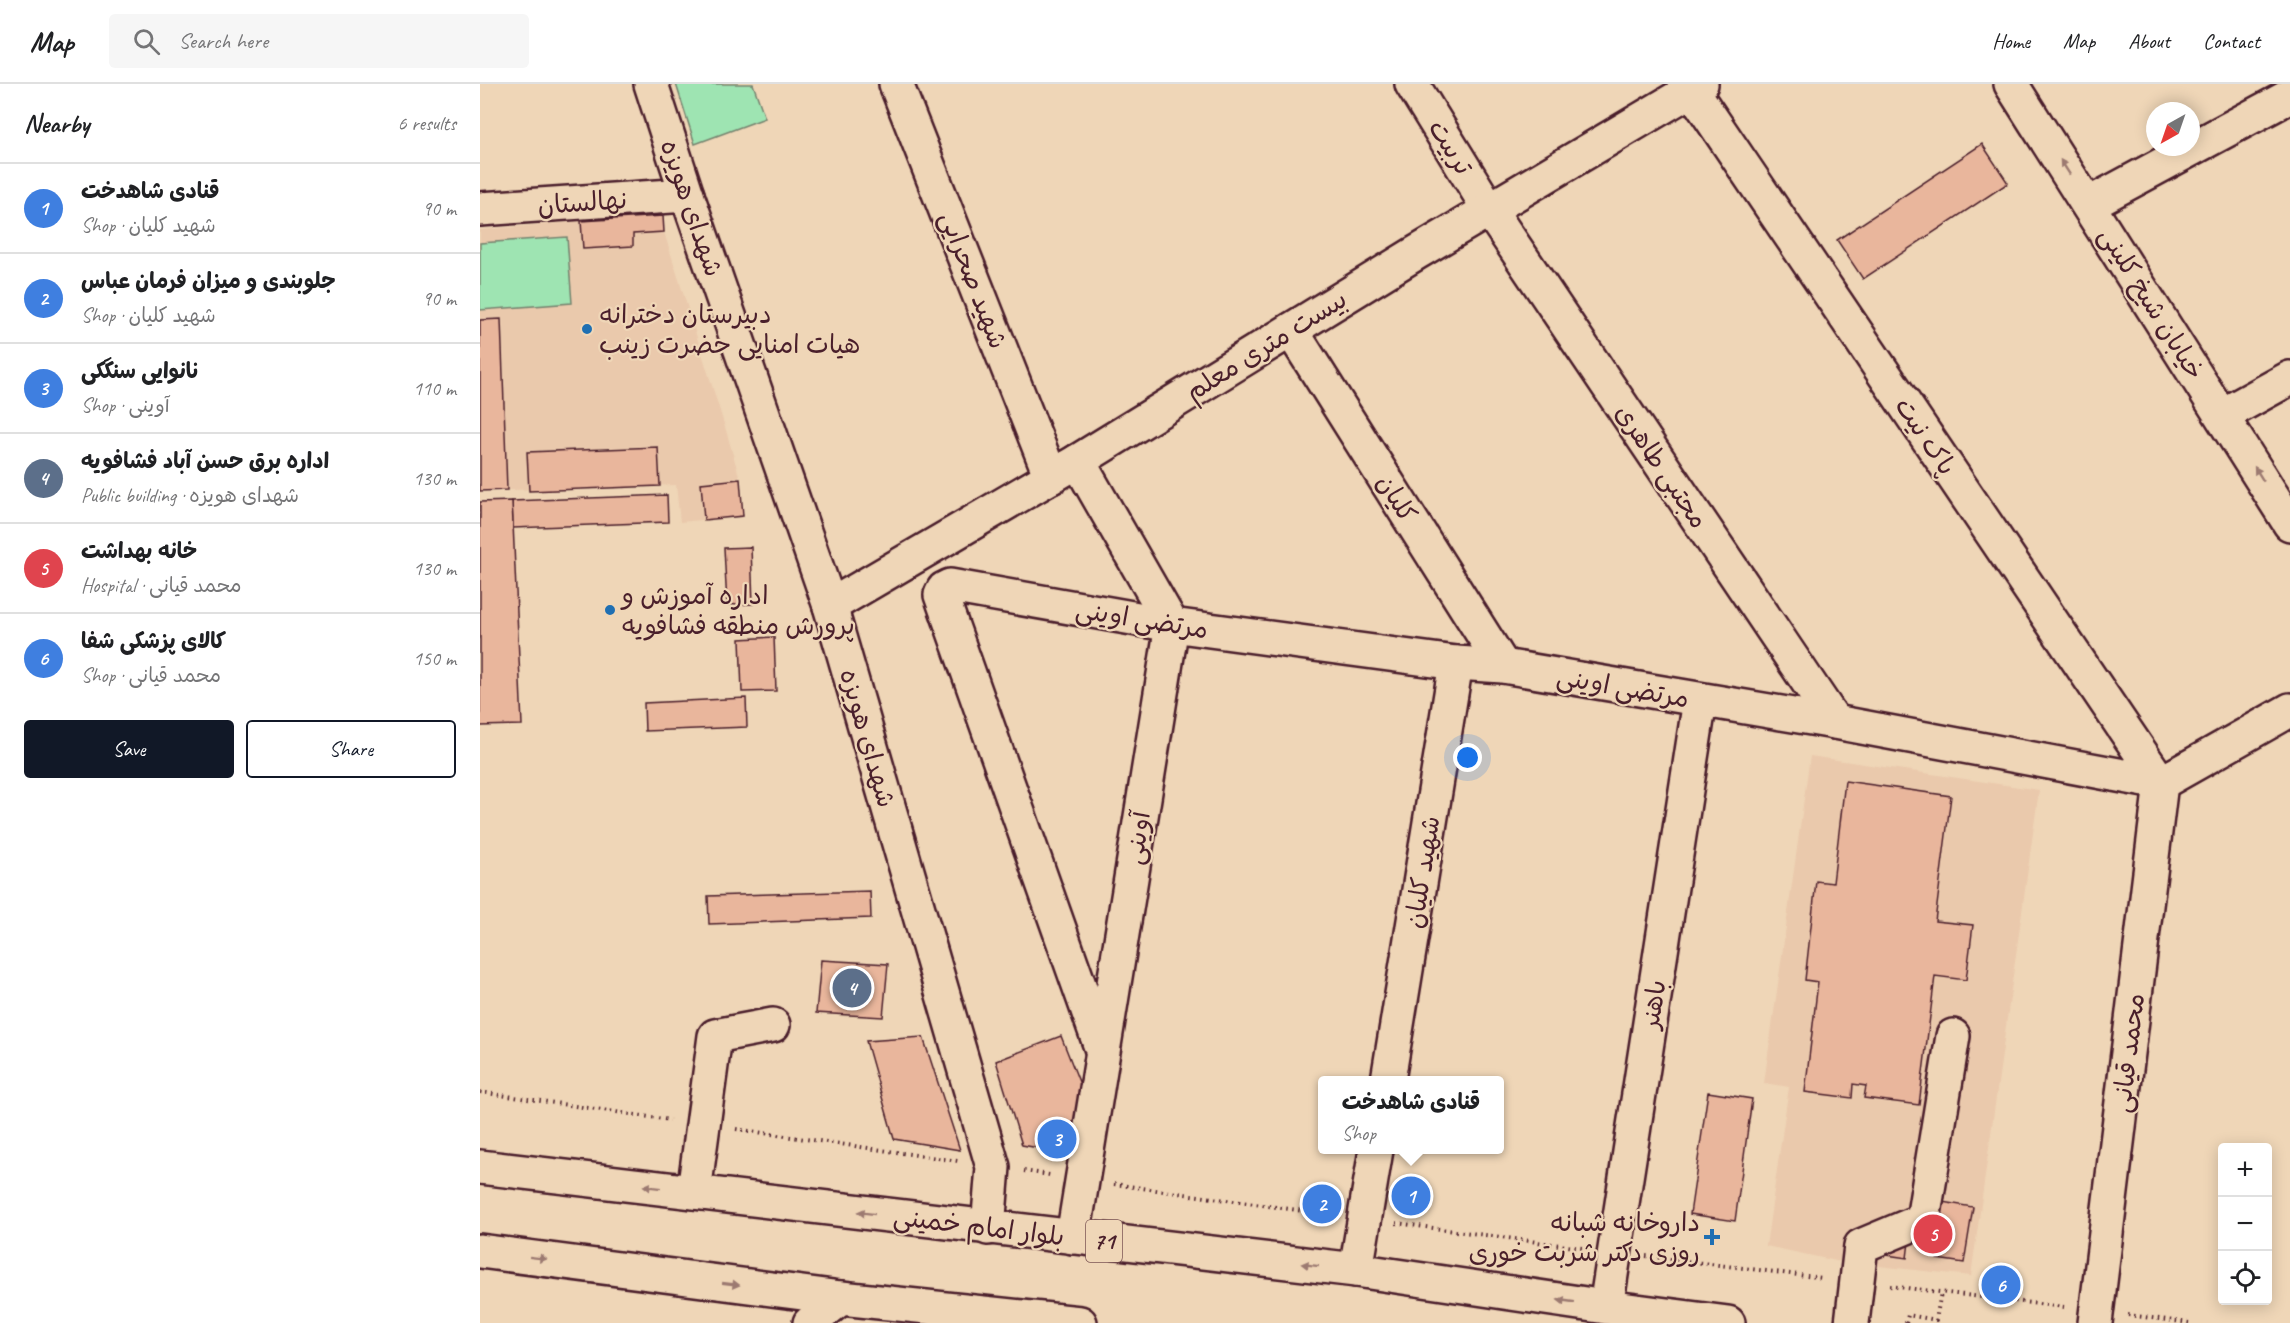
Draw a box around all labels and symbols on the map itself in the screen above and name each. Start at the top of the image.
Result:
north arrow [2146,102,2200,156]
street label: تربیت [1421,114,1480,181]
street label: شهدای هویزه [653,135,730,281]
one-way arrow [2060,159,2071,175]
street label: نهالستان [537,183,630,222]
street label: شهید صحرایی [932,207,1015,353]
street label: خیابان شیخ کلینی [2091,221,2212,386]
street label: بیست متری معلم [1179,283,1355,411]
place label: دبیرستان دخترانه هیات امنایی حضرت زینب [599,298,860,361]
marker: دبیرستان دخترانه هیات امنایی حضرت زینب [580,322,594,336]
street label: پاک نیت [1888,391,1964,482]
street label: مجتبی طاهری [1608,398,1715,535]
one-way arrow [2254,466,2265,482]
street label: کلیان [1369,468,1424,529]
place label: اداره آموزش و پرورش منطقه فشافویه [620,579,855,642]
street label: مرتضی اوینی [1073,593,1211,646]
marker: اداره آموزش و پرورش منطقه فشافویه [603,603,617,617]
street label: مرتضی اوینی [1554,660,1692,715]
street label: شهدای هویزه [832,665,903,811]
your location [1453,743,1482,772]
street label: آوینی [1117,807,1158,867]
street label: شهید کلیان [1397,814,1448,931]
pin: 4 [832,966,872,1010]
street label: باهنر [1633,977,1674,1033]
street label: محمد قیانی [2105,991,2152,1115]
pin: 3 [1038,1116,1076,1162]
pin: 1 [1392,1174,1430,1218]
pin: 2 [1302,1182,1342,1226]
one-way arrow [642,1183,661,1192]
street label: بلوار امام خمینی [891,1200,1066,1256]
place label: داروخانه شبانه روزی دکتر شربت خوری [1469,1206,1700,1269]
one-way arrow [857,1208,876,1218]
pin: 5 [1914,1212,1952,1256]
road number: 71 [1086,1220,1122,1262]
marker: داروخانه شبانه روزی دکتر شربت خوری [1705,1230,1719,1244]
one-way arrow [529,1254,548,1263]
one-way arrow [1301,1260,1320,1270]
pin: 6 [1982,1262,2020,1308]
one-way arrow [722,1279,741,1288]
one-way arrow [1556,1297,1575,1306]

